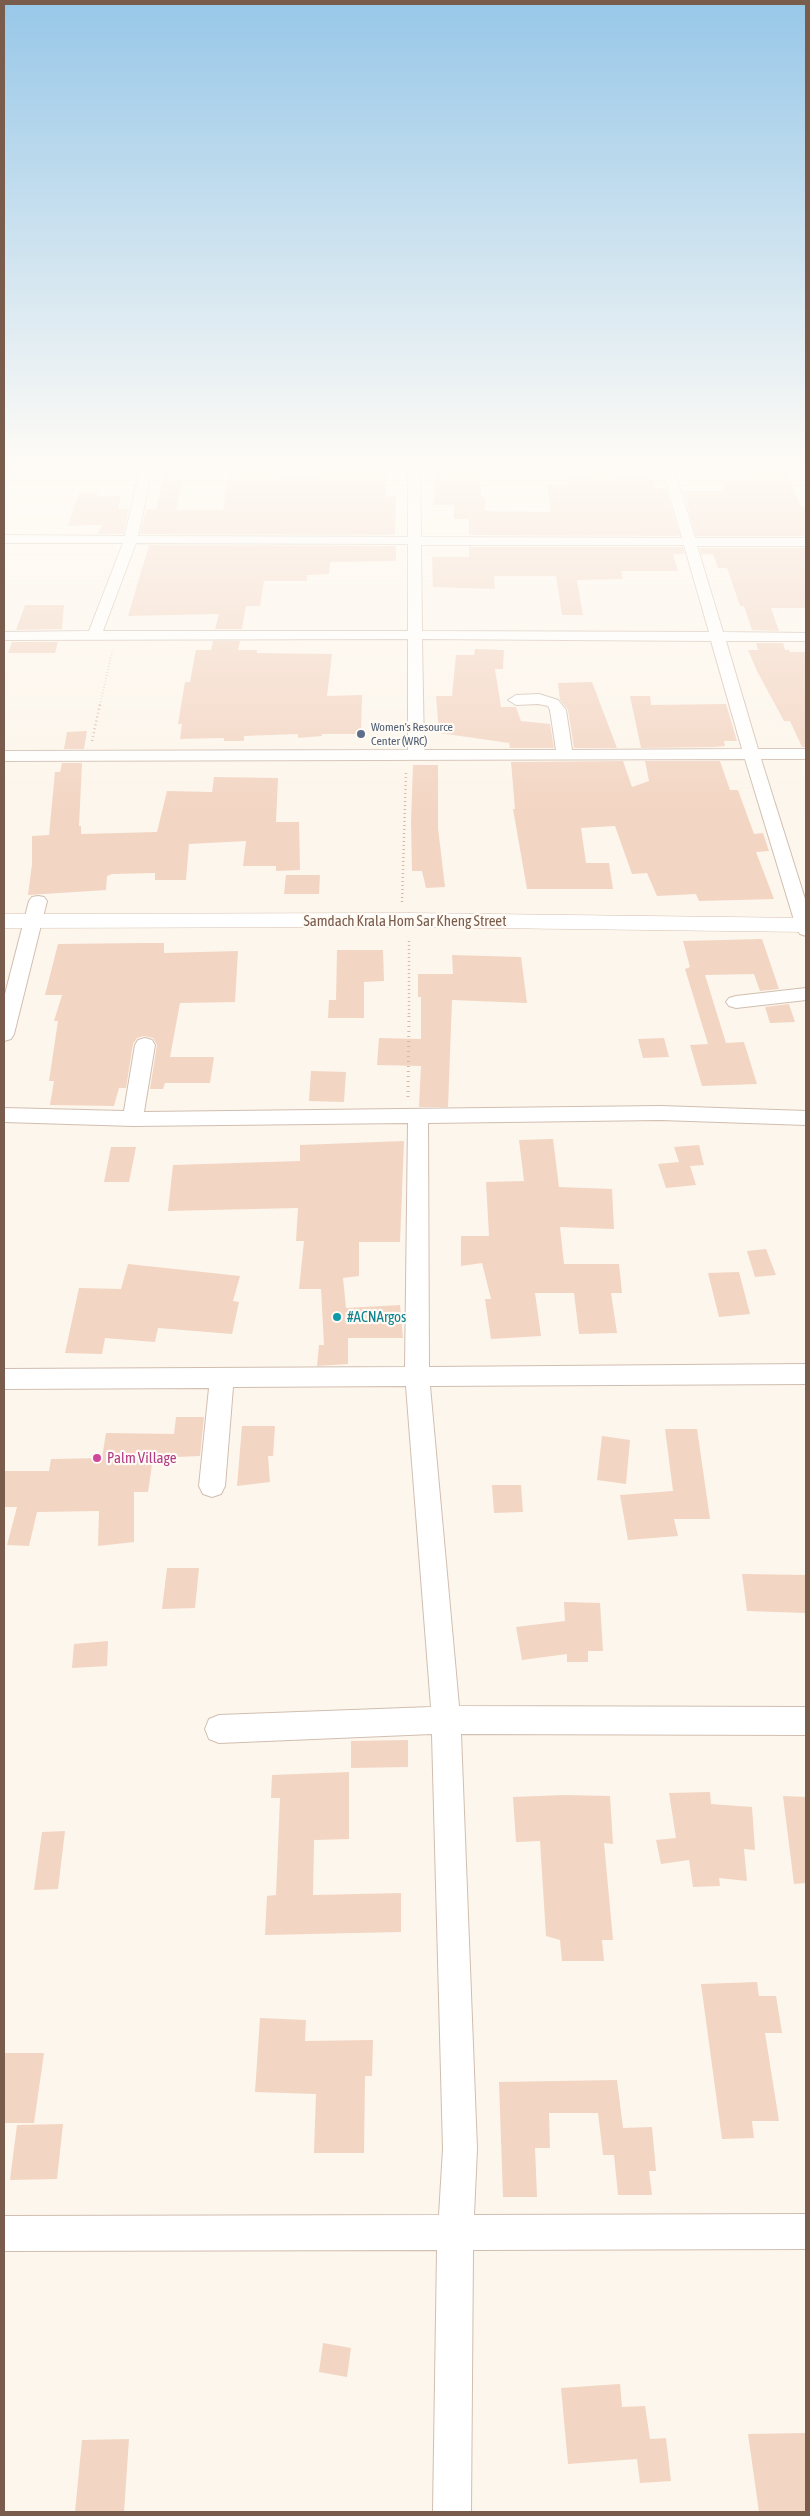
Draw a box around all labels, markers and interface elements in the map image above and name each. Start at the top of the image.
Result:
place label: Women's Resource Center (WRC) [371,720,453,748]
marker: Women's Resource Center (WRC) [355,728,367,740]
street label: Samdach Krala Hom Sar Kheng Street [304,912,506,930]
place label: #ACNArgos [347,1308,406,1326]
marker: #ACNArgos [331,1311,343,1323]
place label: Palm Village [107,1449,177,1467]
marker: Palm Village [91,1452,103,1464]

